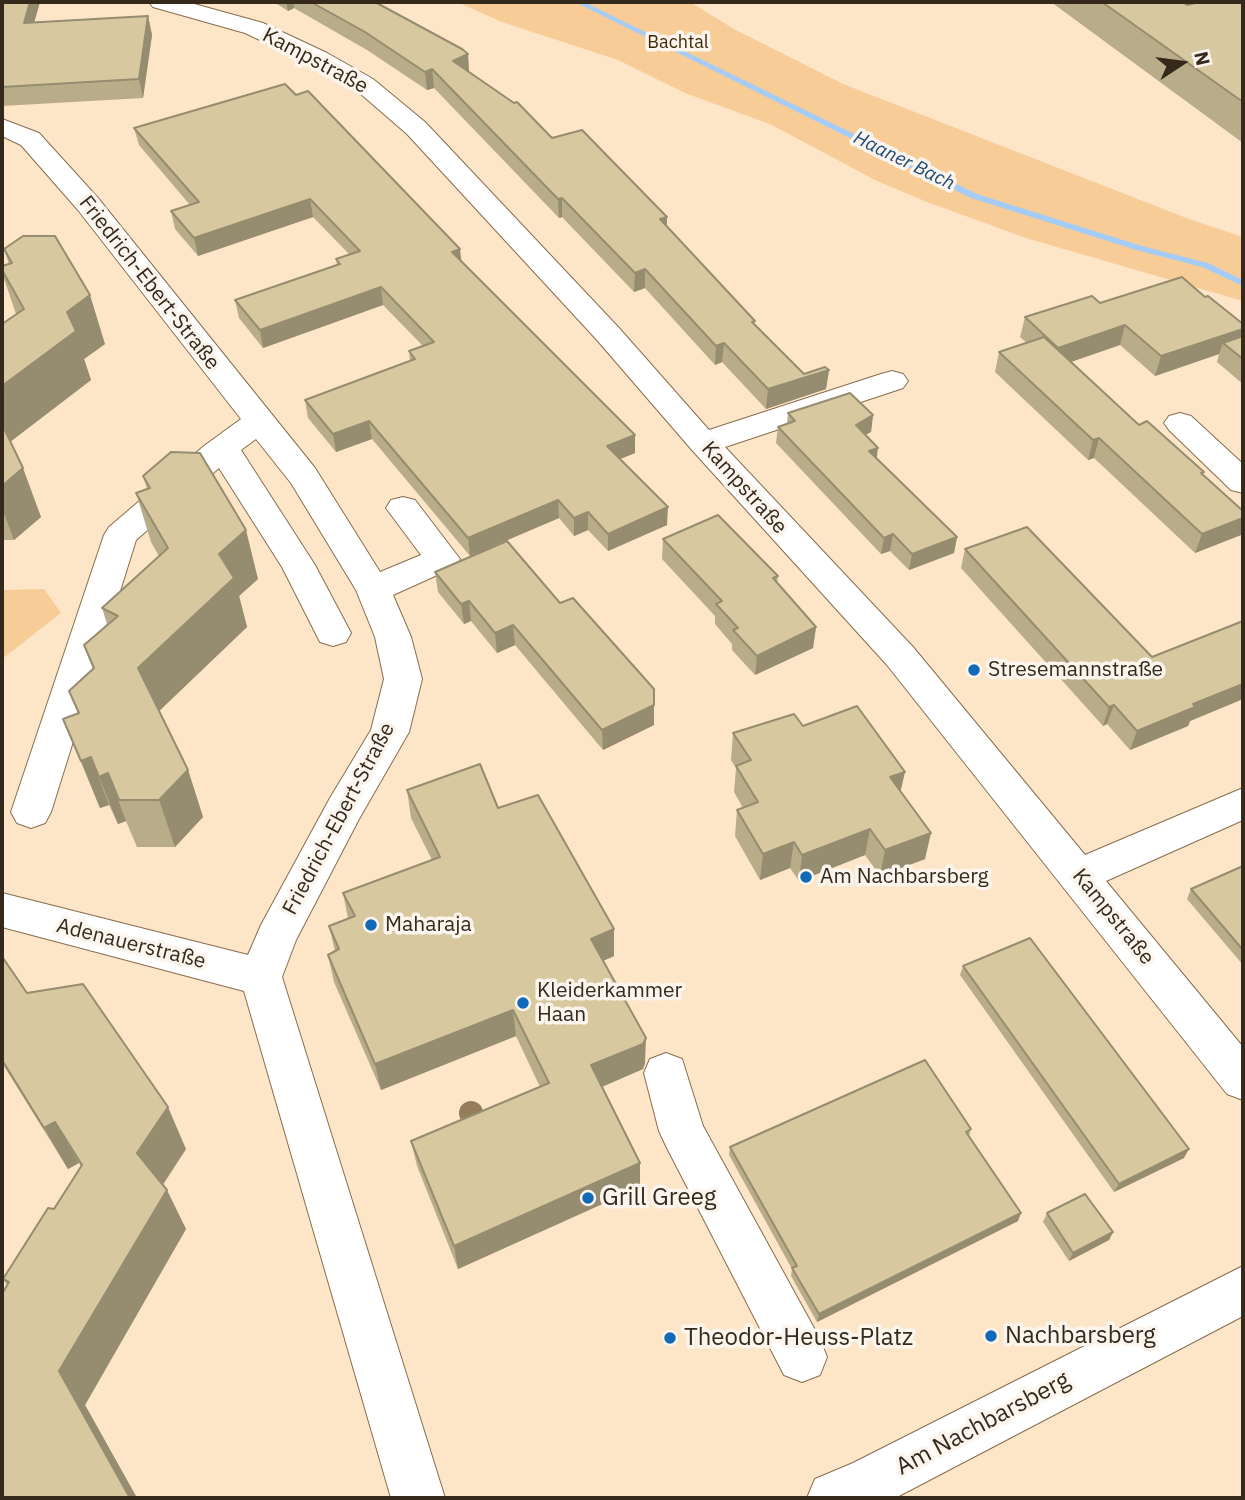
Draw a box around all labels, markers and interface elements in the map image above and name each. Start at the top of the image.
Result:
street label: Kampstraße [258,23,372,99]
north arrow [1147,28,1217,98]
park label: Bachtal [647,32,709,54]
text: N [1189,49,1216,68]
water label: Haaner Bach [850,127,958,195]
street label: Friedrich-Ebert-Straße [73,191,225,375]
street label: Kampstraße [696,436,792,540]
place label: Stresemannstraße [988,657,1163,683]
marker: Stresemannstraße [966,662,982,678]
street label: Friedrich-Ebert-Straße [278,719,400,919]
place label: Am Nachbarsberg [820,864,989,890]
street label: Kampstraße [1067,864,1159,970]
marker: Am Nachbarsberg [798,869,814,885]
place label: Maharaja [385,912,472,938]
street label: Adenauerstraße [54,913,208,975]
marker: Maharaja [363,917,379,933]
place label: Kleiderkammer Haan [537,978,682,1028]
marker: Kleiderkammer Haan [515,995,531,1011]
place label: Grill Greeg [602,1184,716,1212]
marker: Grill Greeg [580,1190,596,1206]
place label: Nachbarsberg [1005,1322,1156,1350]
place label: Theodor-Heuss-Platz [684,1324,913,1352]
marker: Nachbarsberg [983,1328,999,1344]
marker: Theodor-Heuss-Platz [662,1330,678,1346]
street label: Am Nachbarsberg [891,1366,1075,1482]

